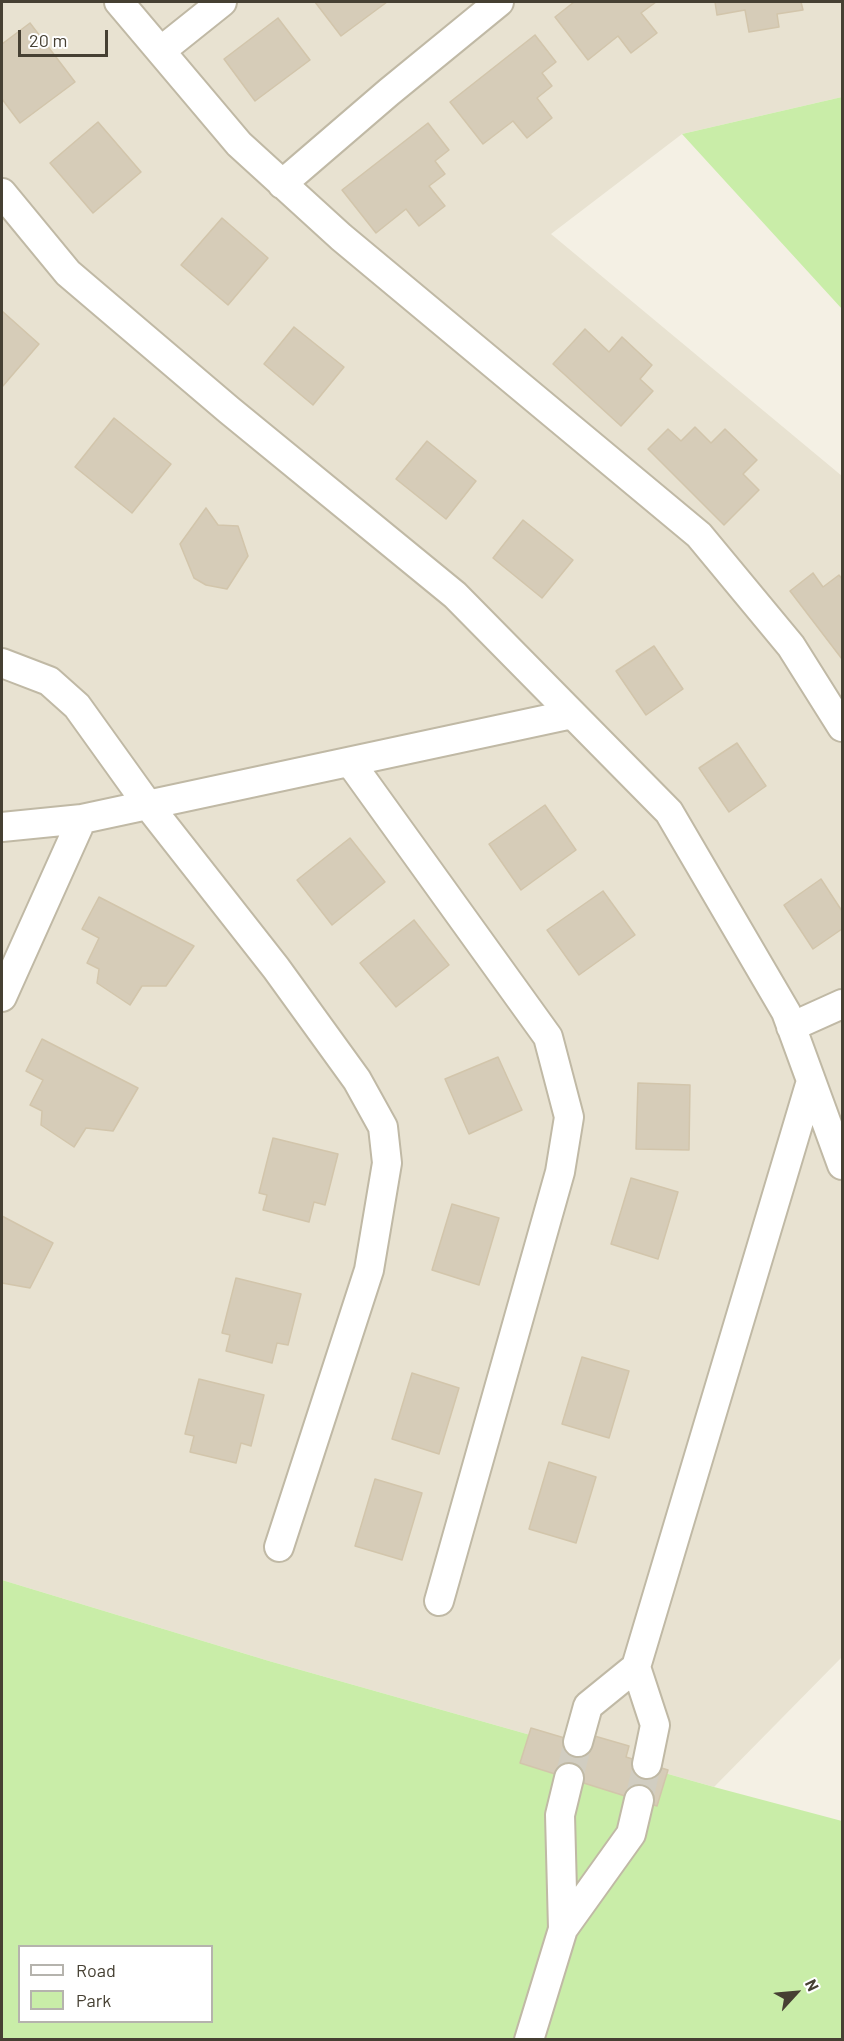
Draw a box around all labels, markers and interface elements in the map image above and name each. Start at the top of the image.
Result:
scale bar [21,18,111,56]
text: 20 m [29,29,67,51]
legend [18,1945,213,2023]
text: Road [76,1959,116,1981]
north arrow [766,1963,826,2023]
text: N [802,1976,823,1994]
text: Park [76,1989,111,2011]

